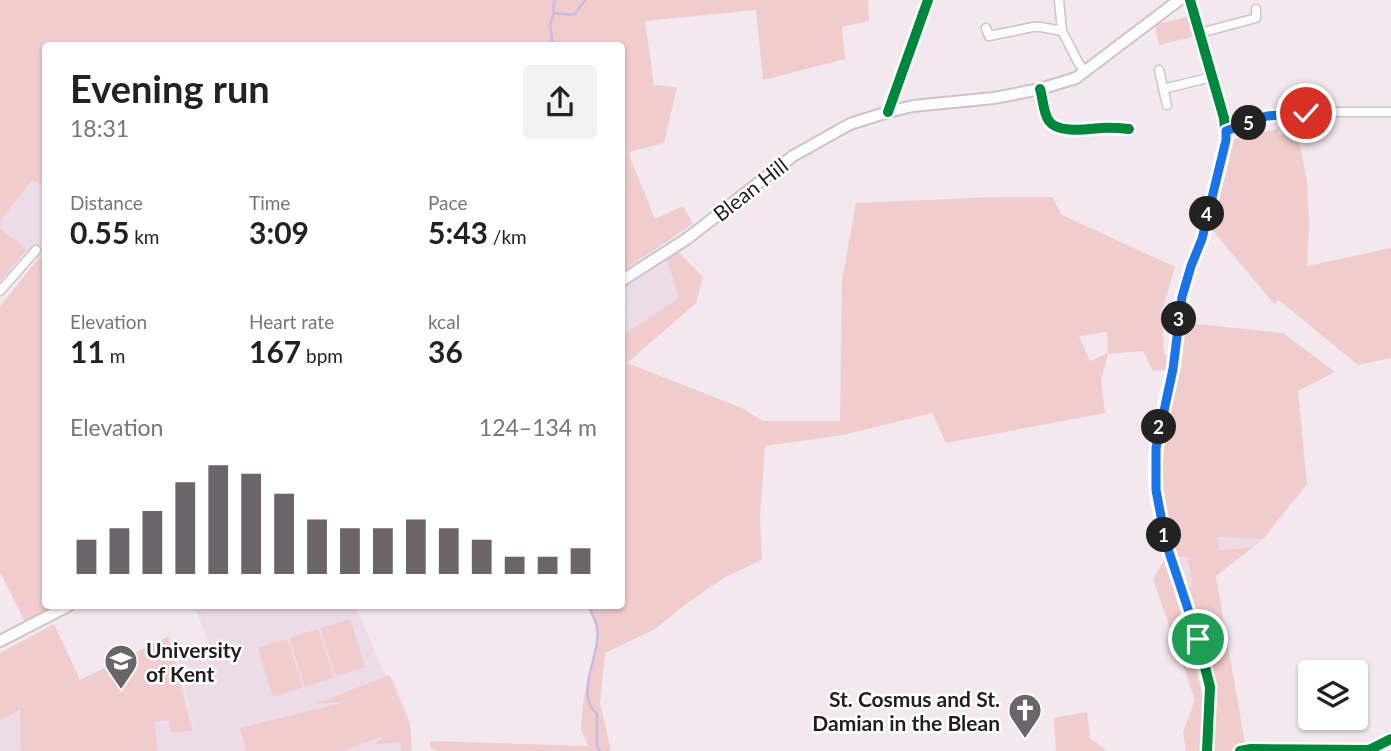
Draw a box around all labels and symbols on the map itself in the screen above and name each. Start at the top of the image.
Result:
pin [1276,83,1336,143]
pin: 5 [1232,106,1266,140]
street label: Blean Hill [708,152,792,226]
pin: 4 [1190,196,1224,232]
pin: 3 [1162,302,1196,336]
pin: 2 [1142,410,1176,444]
pin: 1 [1146,518,1182,552]
pin [1168,609,1228,669]
place label: University of Kent [146,637,243,686]
school or university icon: University of Kent [102,642,140,691]
place label: St. Cosmus and St. Damian in the Blean [812,686,1000,735]
church icon: St. Cosmus and St. Damian in the Blean [1006,691,1044,740]

